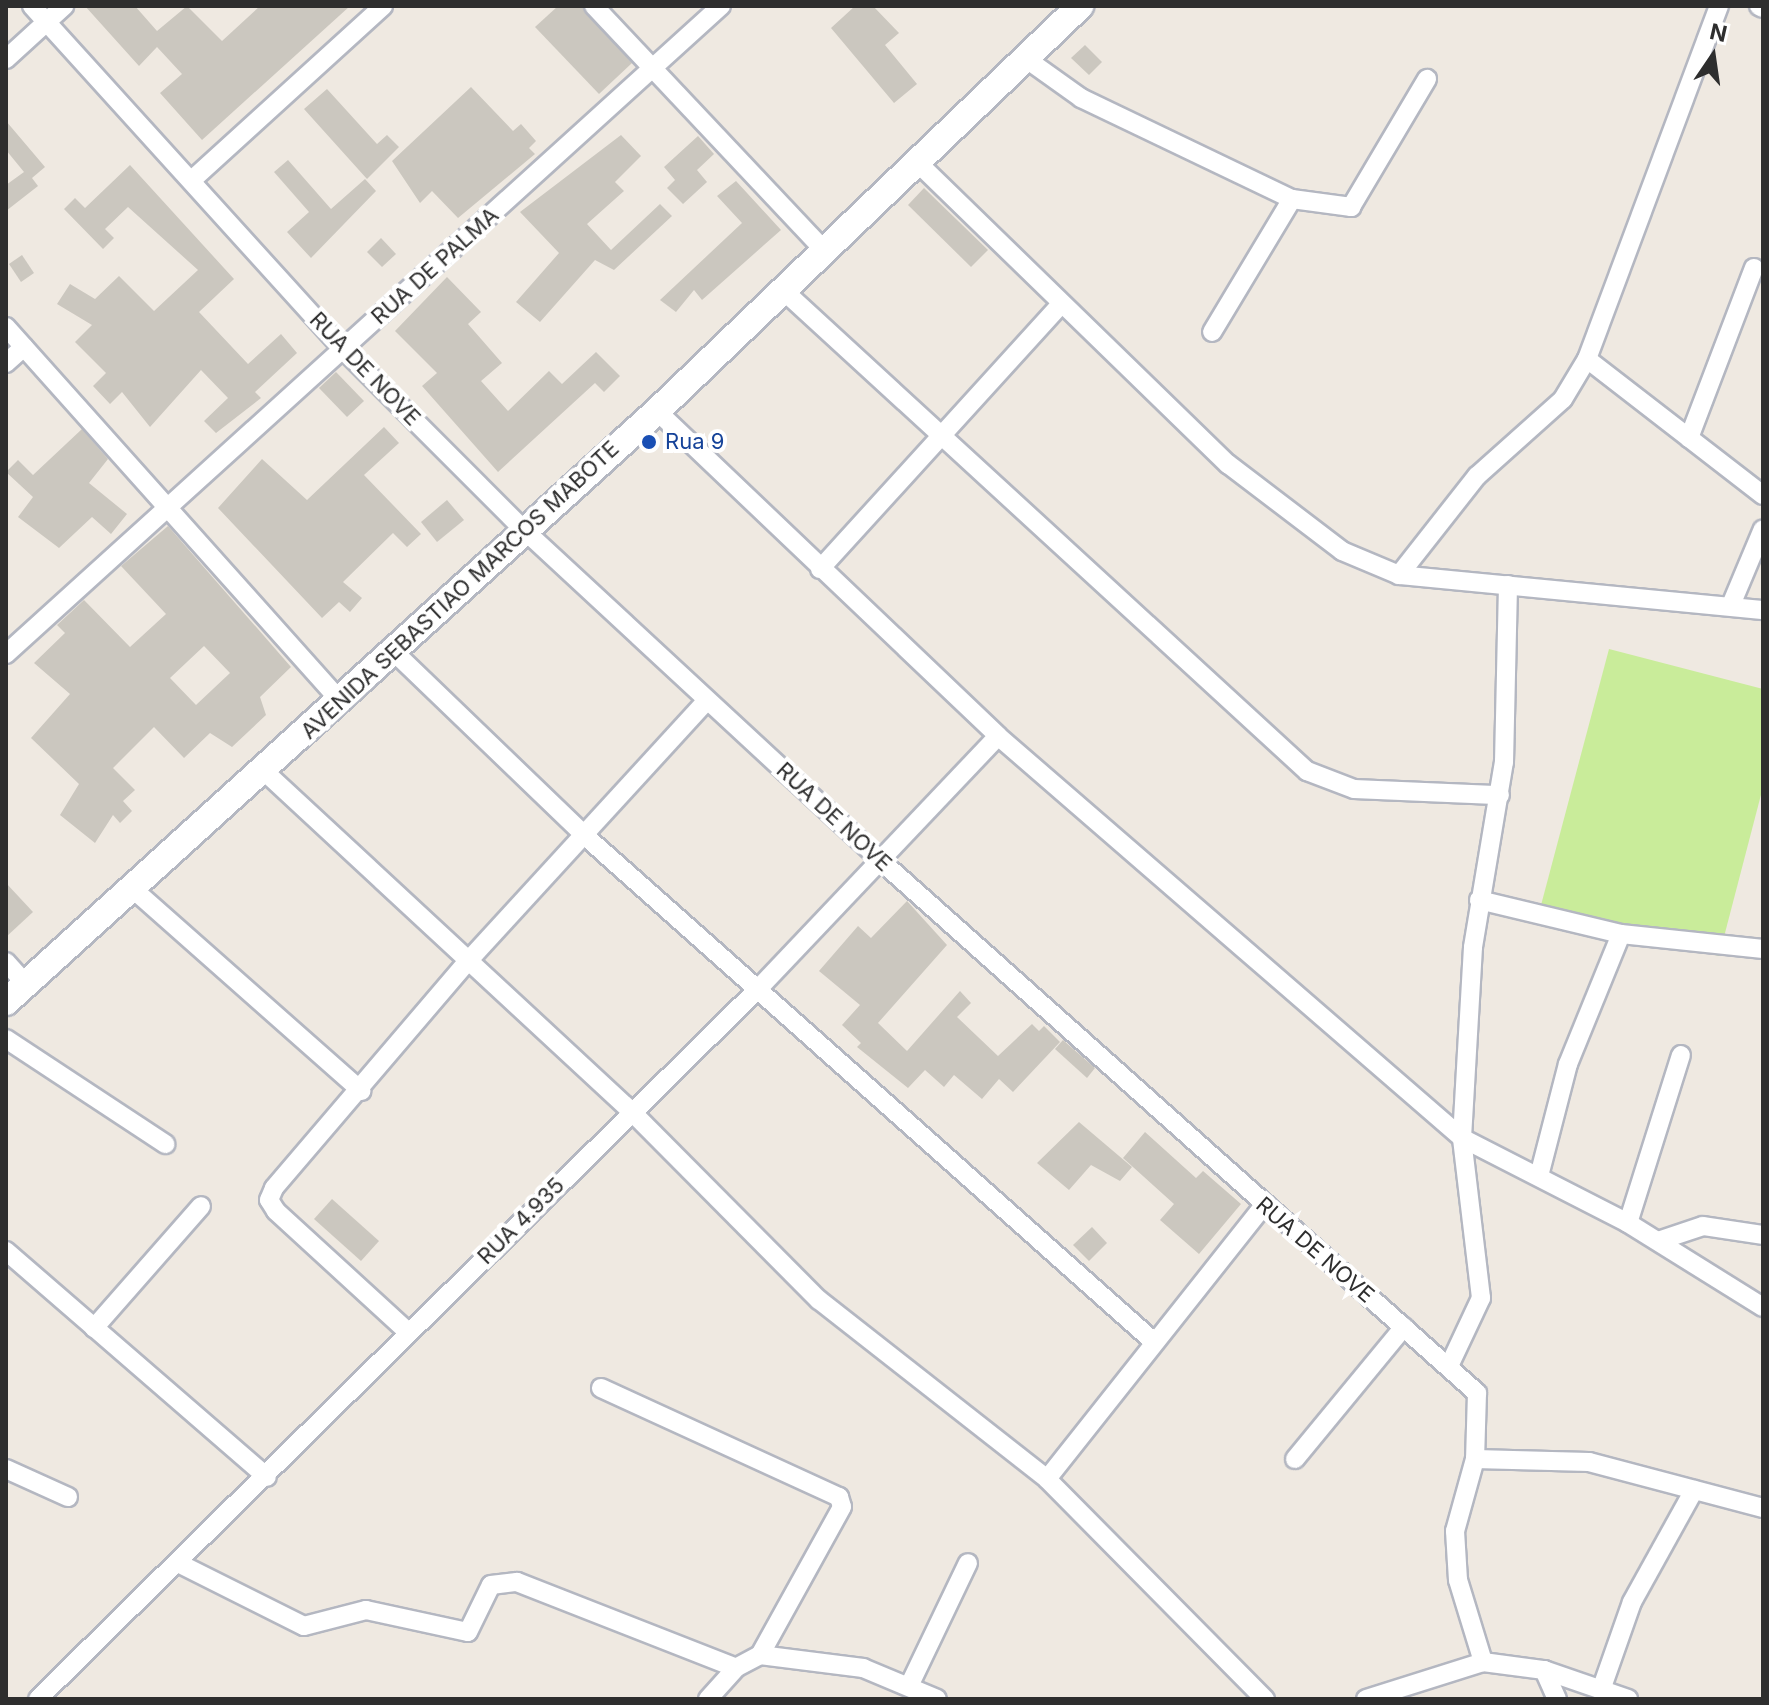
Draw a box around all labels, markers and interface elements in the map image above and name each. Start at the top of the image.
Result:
north arrow [1673,16,1753,96]
text: N [1707,18,1729,47]
street label: RUA DE PALMA [366,202,504,330]
street label: RUA DE NOVE [304,307,426,431]
place label: Rua 9 [665,429,724,455]
marker: Rua 9 [640,433,658,451]
street label: AVENIDA SEBASTIAO MARCOS MABOTE [296,435,624,745]
street label: RUA DE NOVE [771,757,897,877]
street label: RUA 4.935 [472,1172,570,1270]
street label: RUA DE NOVE [1251,1192,1379,1308]

